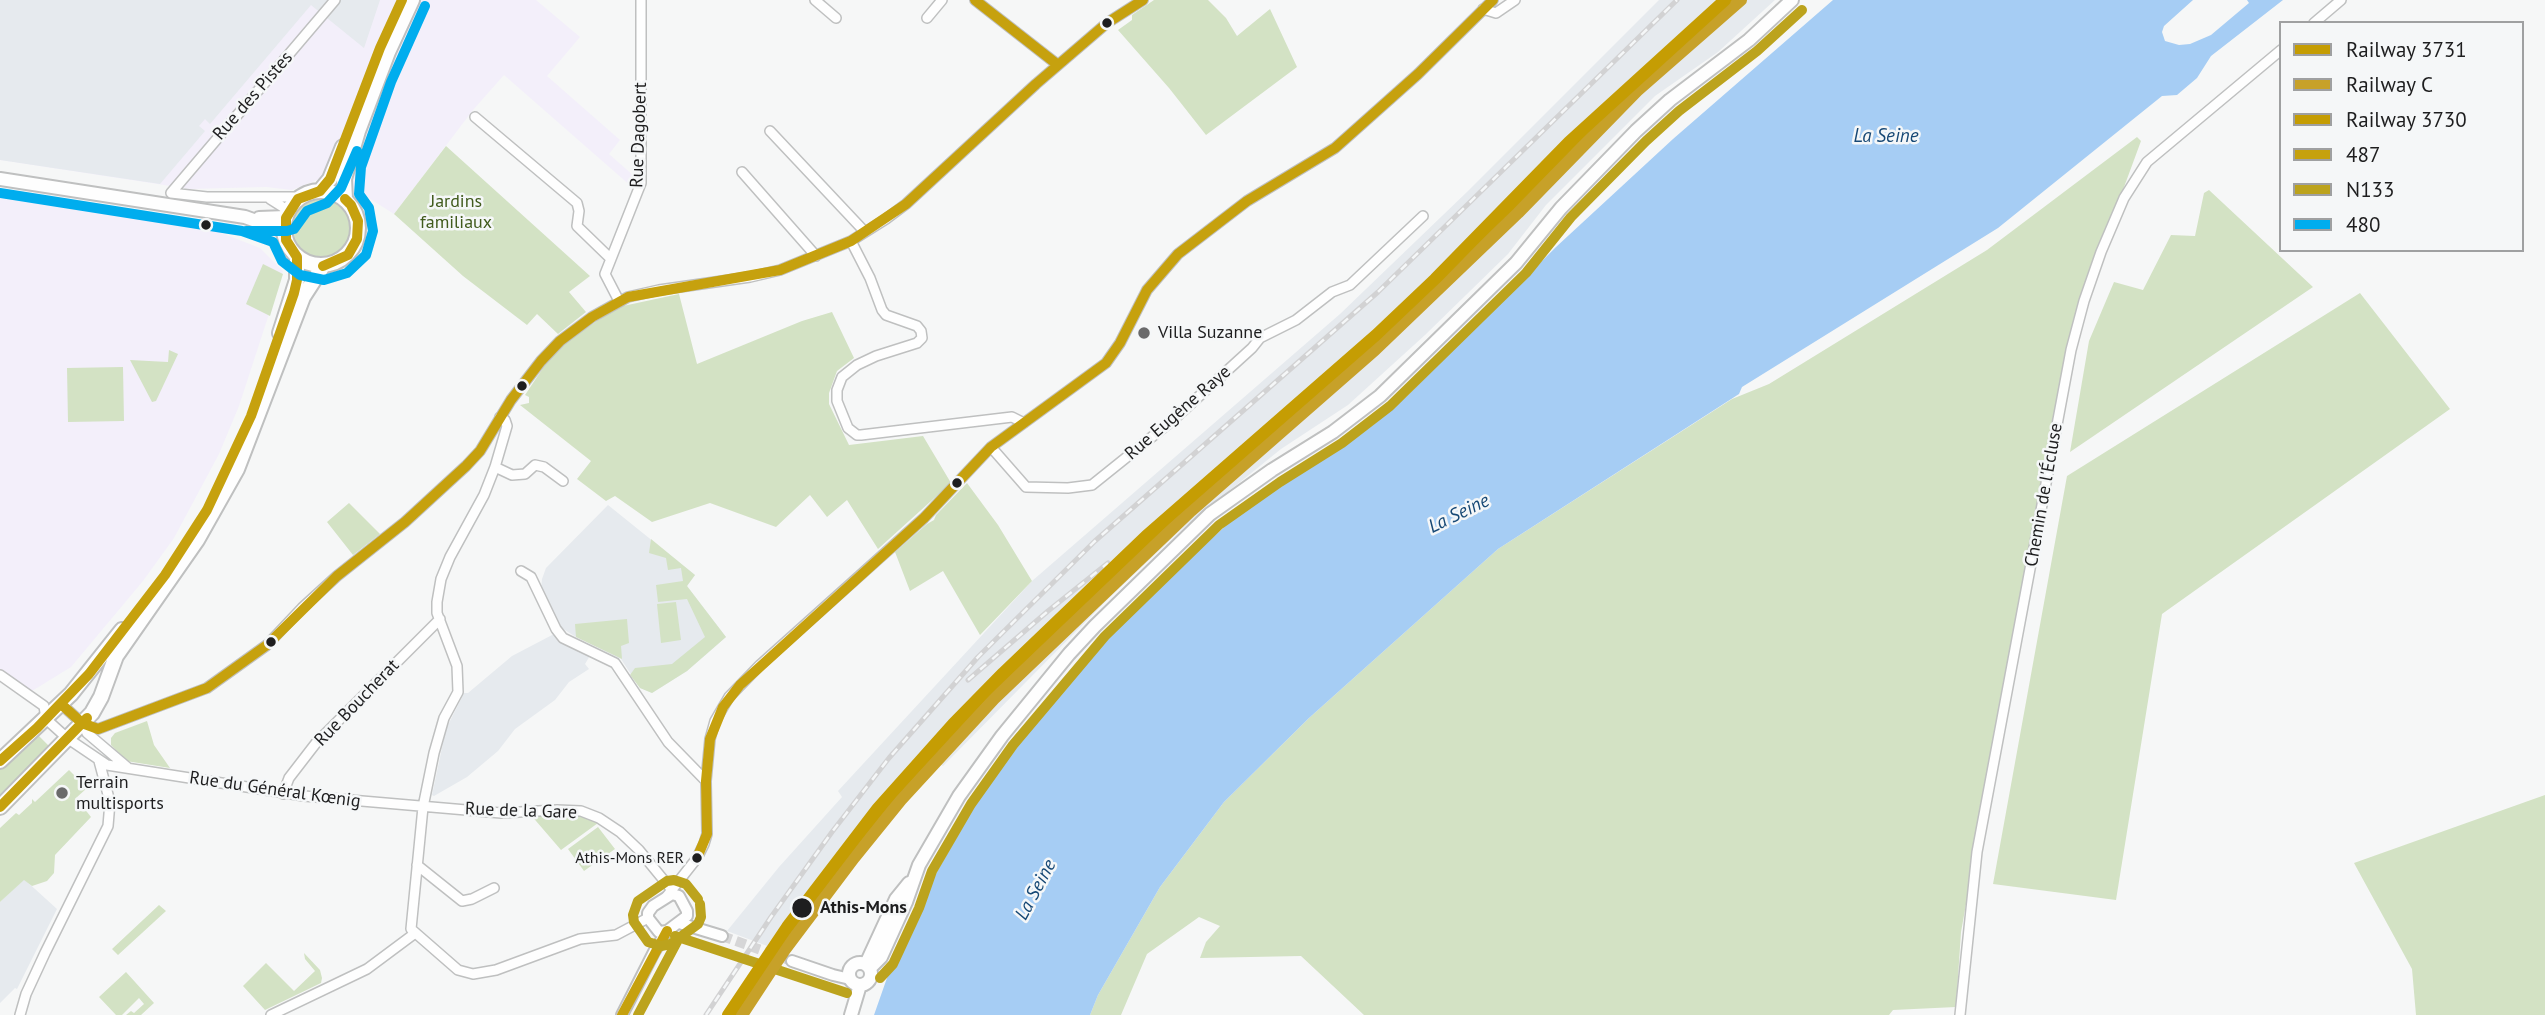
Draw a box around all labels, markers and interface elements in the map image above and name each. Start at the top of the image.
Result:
unlabelled marker [1100,16,1114,30]
legend [2279,21,2524,252]
text: Railway 3731 [2346,36,2467,63]
street label: Rue des Pistes [209,47,297,145]
text: Railway C [2346,71,2433,98]
street label: Rue Dagobert [626,82,652,188]
text: Railway 3730 [2346,106,2467,133]
water label: La Seine [1853,126,1919,148]
text: 487 [2346,141,2380,168]
text: N133 [2346,176,2394,203]
park label: Jardins familiaux [420,191,492,234]
text: 480 [2346,211,2380,238]
unlabelled marker [199,218,213,232]
place label: Villa Suzanne [1158,322,1262,344]
marker: Villa Suzanne [1136,325,1152,341]
street label: Rue Eugène Raye [1121,361,1235,465]
unlabelled marker [515,379,529,393]
street label: Chemin de l'Écluse [2021,421,2067,569]
unlabelled marker [950,476,964,490]
water label: La Seine [1425,489,1493,539]
unlabelled marker [264,635,278,649]
street label: Rue Boucherat [310,655,404,751]
street label: Rue du Général Kœnig [188,767,362,813]
place label: Terrain multisports [76,772,164,814]
marker: Terrain multisports [54,785,70,801]
street label: Rue de la Gare [465,798,577,824]
place label: Athis-Mons RER [575,848,684,868]
marker: Athis-Mons RER [690,851,704,865]
water label: La Seine [1011,856,1061,924]
marker: Athis-Mons [790,896,814,920]
place label: Athis-Mons [820,897,907,919]

